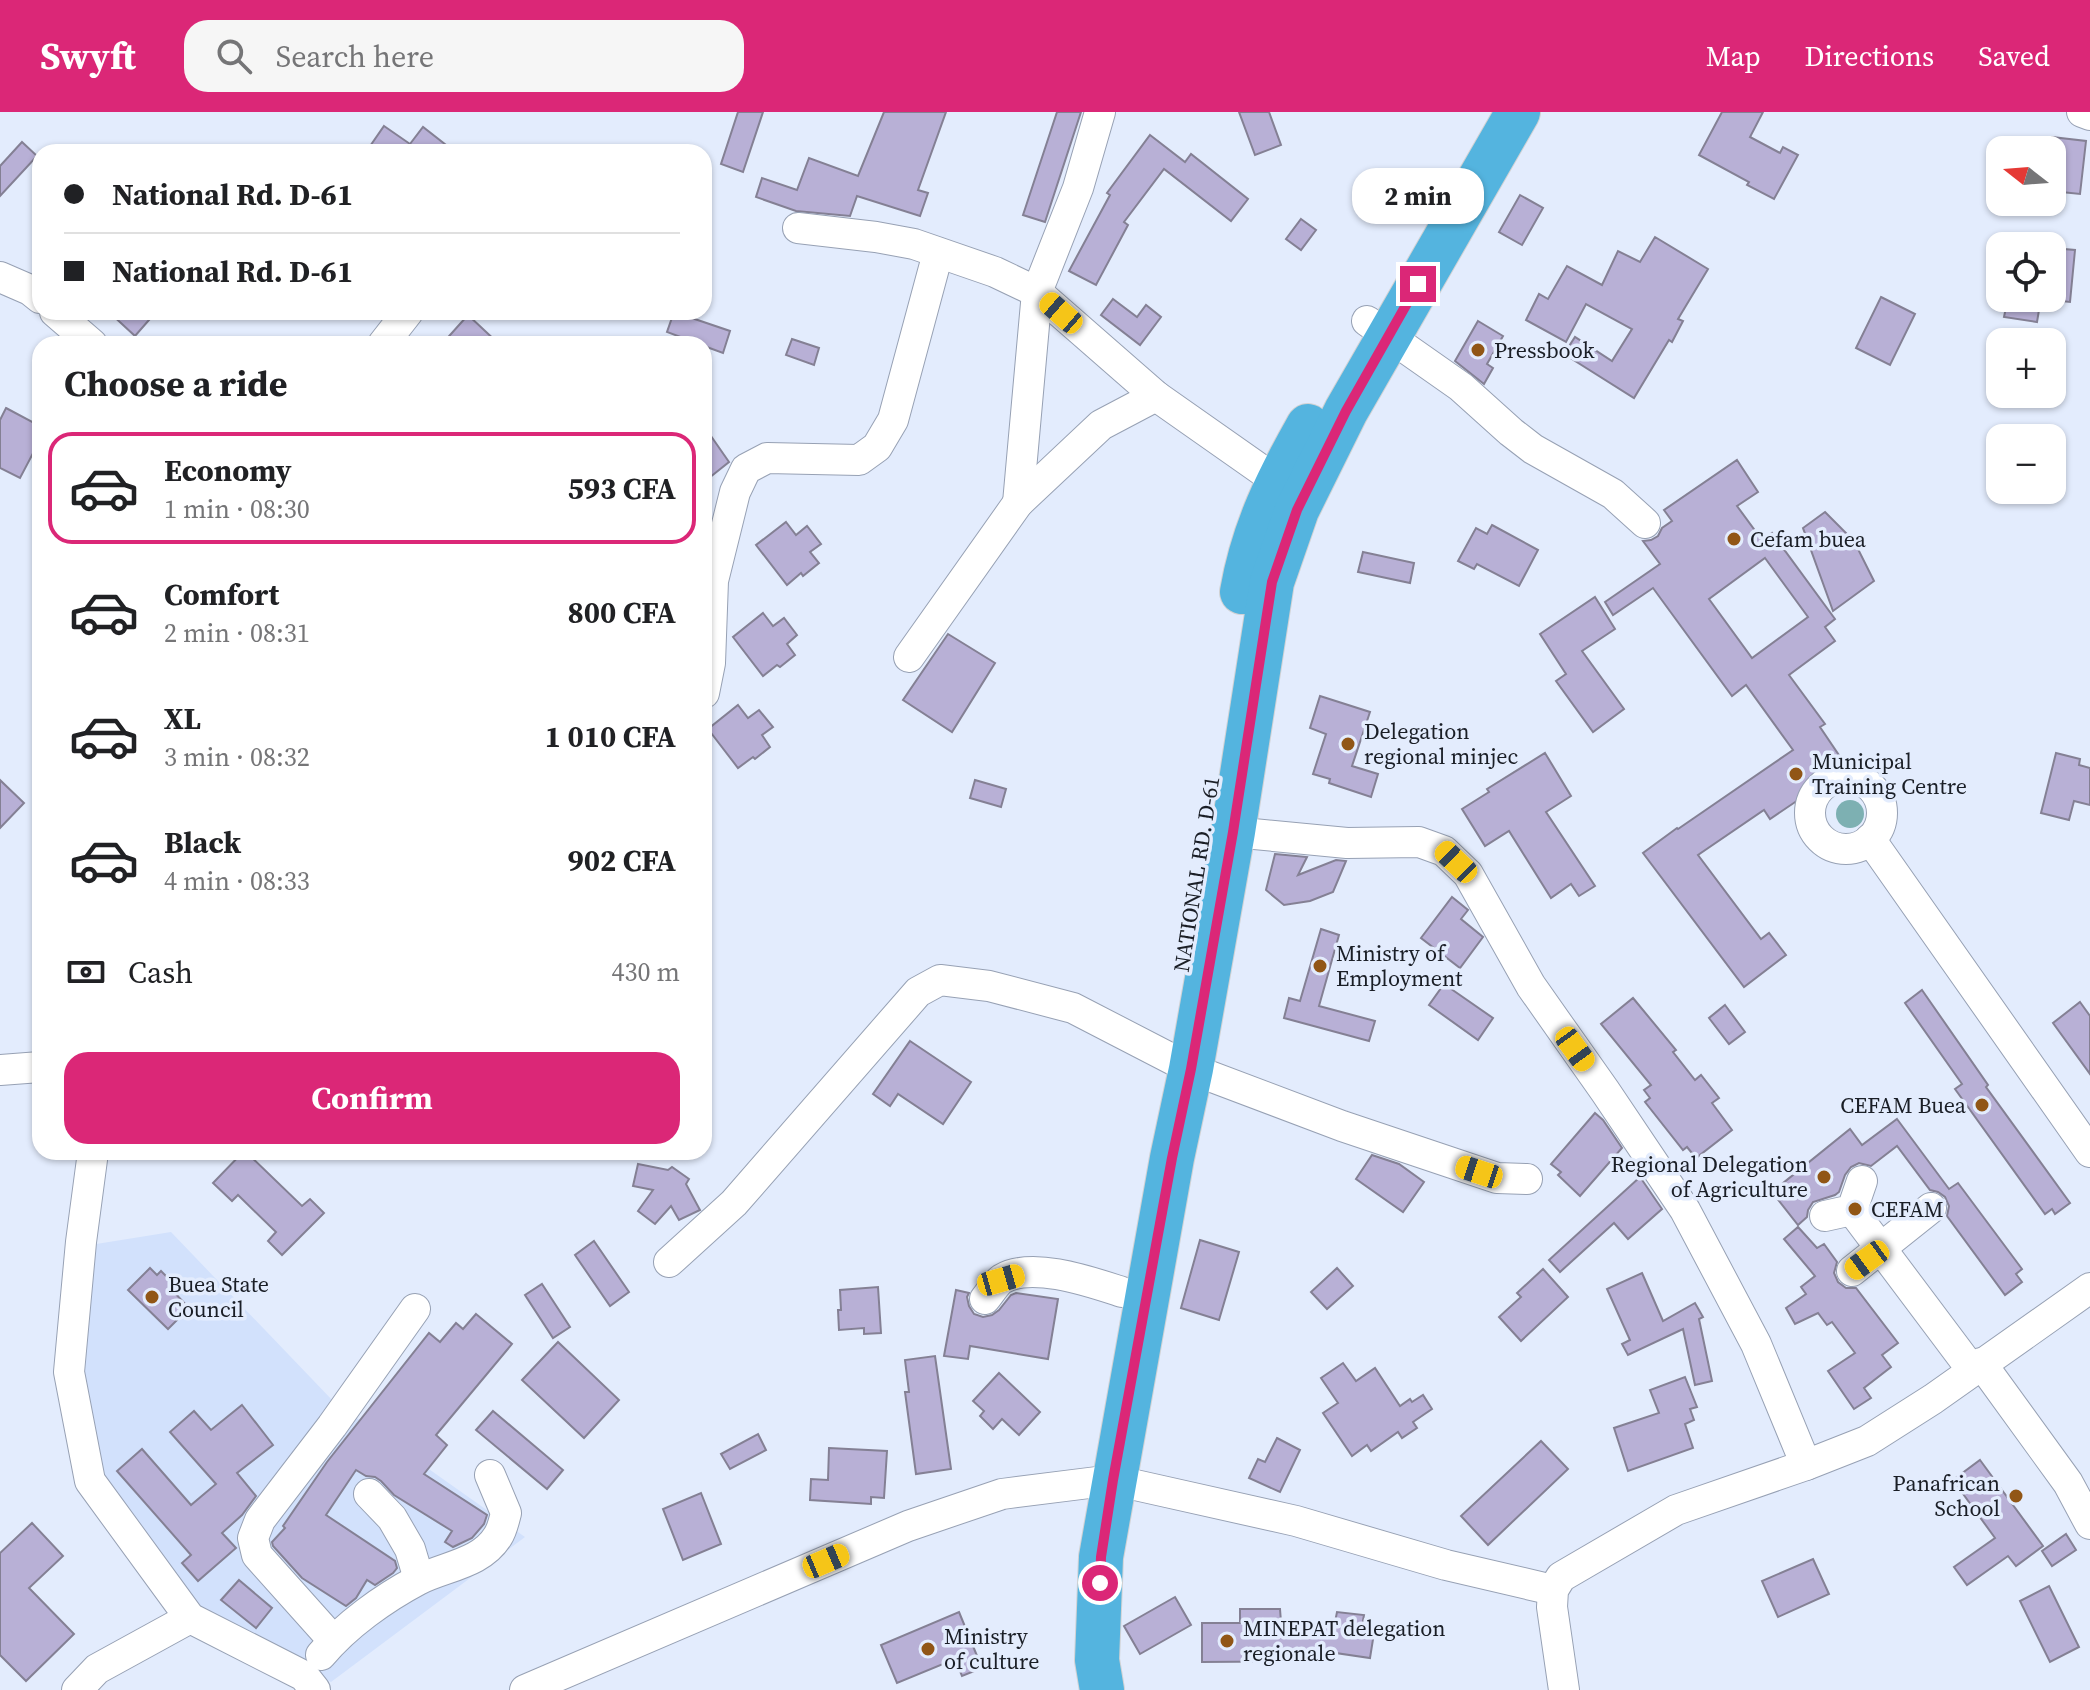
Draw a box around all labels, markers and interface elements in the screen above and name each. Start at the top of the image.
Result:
search box [184,20,744,92]
text: Swyft [40,30,136,82]
icon: search [212,34,256,78]
text: Search here [276,36,434,77]
text: Map [1706,37,1761,75]
text: Directions [1805,37,1934,75]
text: Saved [1978,37,2050,75]
north arrow [1986,136,2066,216]
map controls [1986,136,2066,504]
callout: 2 min [1352,168,1484,224]
text: National Rd. D-61 [112,174,353,215]
text: 2 min [1384,178,1452,214]
button: locate [1986,232,2066,312]
text: National Rd. D-61 [112,251,353,292]
route end [1400,266,1436,302]
car [1035,288,1087,338]
button: + [1986,328,2066,408]
place label: Pressbook [1494,335,1596,365]
marker: Pressbook [1469,341,1487,359]
text: Choose a ride [64,359,287,408]
button: − [1986,424,2066,504]
text: Economy [164,450,292,491]
icon: car [68,452,140,524]
text: 593 CFA [567,468,676,509]
text: 1 min · 08:30 [164,491,310,527]
place label: Cefam buea [1750,524,1867,554]
marker: Cefam buea [1725,530,1743,548]
text: Comfort [164,574,279,615]
icon: car [68,576,140,648]
text: 800 CFA [567,592,676,633]
text: 2 min · 08:31 [164,615,310,651]
text: XL [164,698,201,739]
icon: car [68,700,140,772]
text: 1 010 CFA [545,716,676,757]
place label: Delegation regional minjec [1364,716,1519,771]
marker: Delegation regional minjec [1339,735,1357,753]
text: 3 min · 08:32 [164,739,310,775]
place label: Municipal Training Centre [1812,746,1967,801]
marker: Municipal Training Centre [1787,765,1805,783]
street label: NATIONAL RD. D-61 [1166,774,1226,974]
text: Black [164,822,241,863]
icon: car [68,824,140,896]
car [1430,837,1482,887]
text: 902 CFA [567,840,676,881]
text: 4 min · 08:33 [164,863,310,899]
place label: Ministry of Employment [1336,938,1463,993]
icon: cash [64,950,108,994]
text: Cash [128,952,193,993]
text: 430 m [612,954,680,990]
marker: Ministry of Employment [1311,957,1329,975]
car [1551,1023,1599,1075]
button: Confirm [64,1052,680,1144]
place label: CEFAM Buea [1840,1090,1967,1120]
marker: CEFAM Buea [1973,1096,1991,1114]
place label: Regional Delegation of Agriculture [1611,1149,1808,1204]
car [1452,1153,1506,1191]
marker: Regional Delegation of Agriculture [1815,1168,1833,1186]
place label: CEFAM [1871,1194,1944,1224]
marker: CEFAM [1846,1200,1864,1218]
car [1841,1236,1893,1284]
car [975,1262,1027,1298]
place label: Buea State Council [168,1269,269,1324]
marker: Buea State Council [143,1288,161,1306]
place label: Panafrican School [1893,1468,2000,1523]
marker: Panafrican School [2007,1487,2025,1505]
car [799,1541,853,1581]
route start [1082,1565,1118,1601]
place label: MINEPAT delegation regionale [1243,1613,1446,1668]
place label: Ministry of culture [944,1621,1039,1676]
marker: MINEPAT delegation regionale [1218,1632,1236,1650]
marker: Ministry of culture [919,1640,937,1658]

